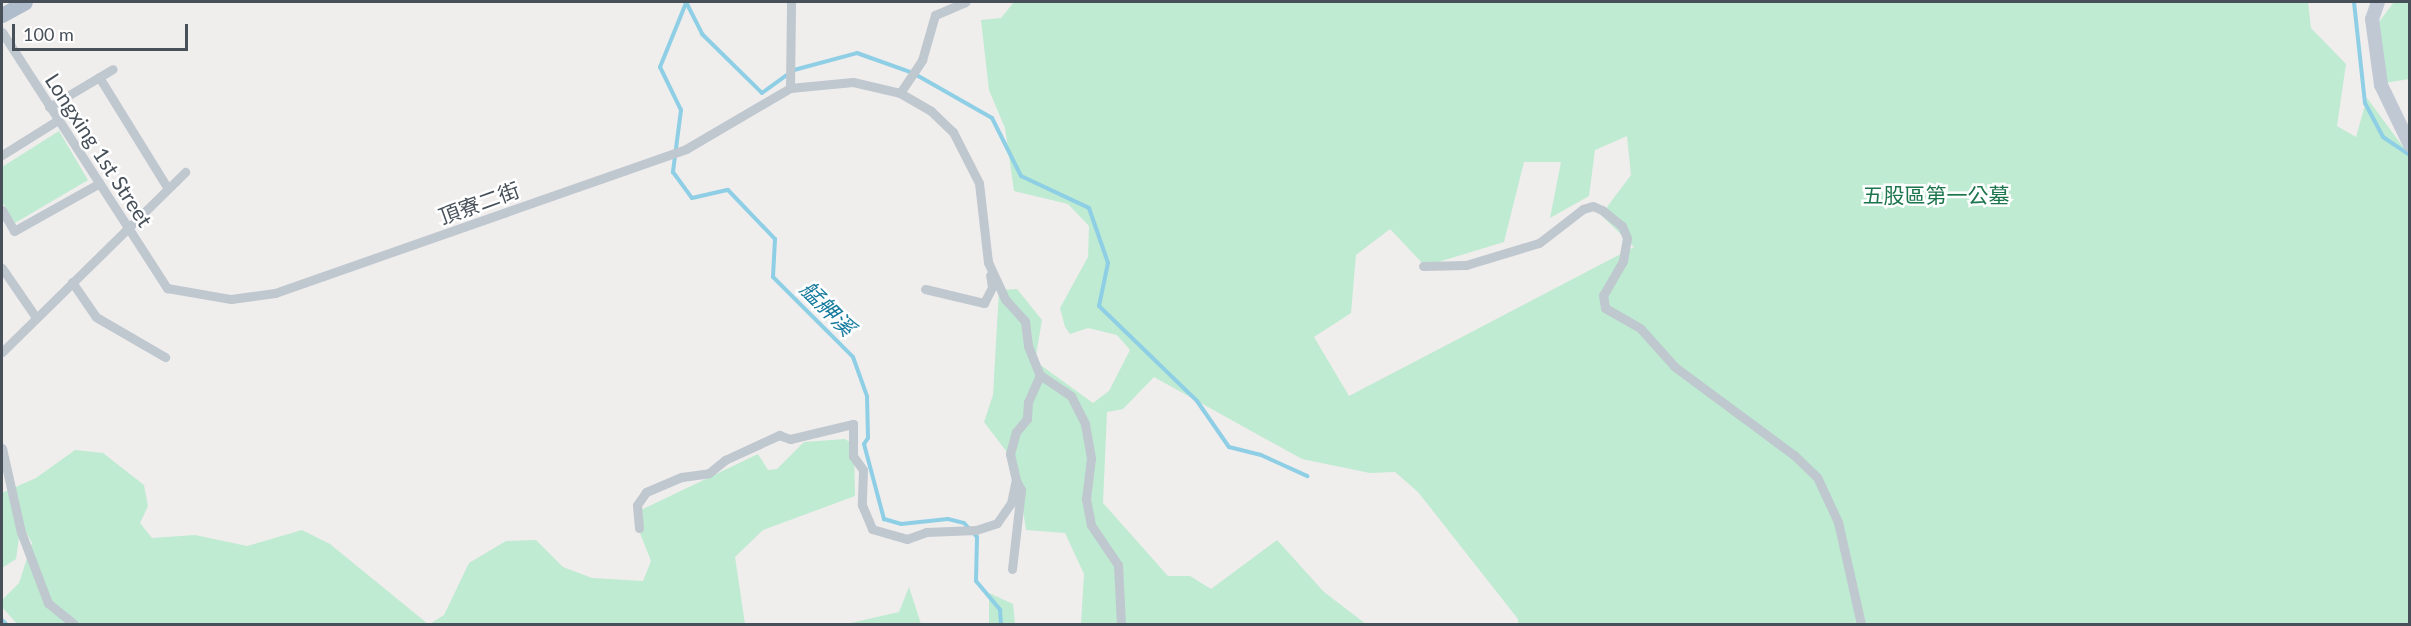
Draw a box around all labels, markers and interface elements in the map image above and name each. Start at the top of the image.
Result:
scale bar [15,12,190,50]
text: 100 m [23,23,74,45]
street label: Longxing 1st Street [40,69,158,231]
street label: 頂寮二街 [435,177,523,229]
park label: 五股區第一公墓 [1863,182,2009,208]
water label: 艋舺溪 [795,275,861,341]

